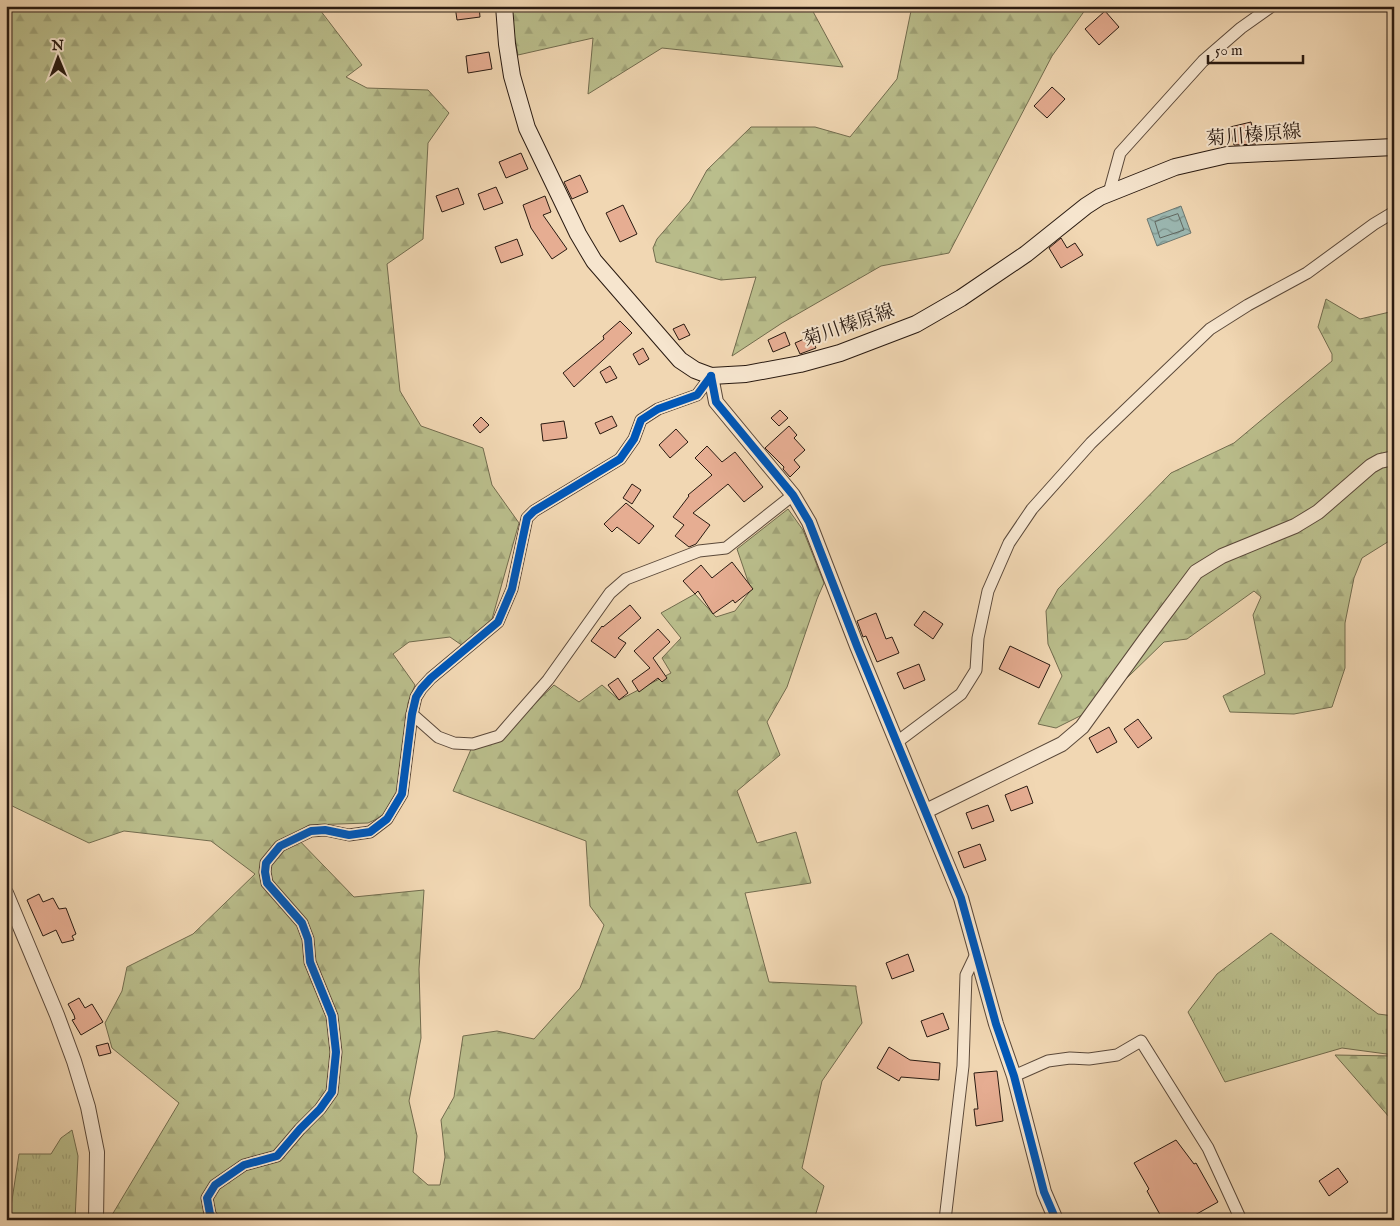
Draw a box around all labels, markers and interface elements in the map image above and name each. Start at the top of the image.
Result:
north arrow [32,32,82,82]
scale bar [1208,32,1302,64]
text: N [51,37,64,55]
text: 50 m [1215,41,1243,60]
street label: 菊川榛原線 [1206,120,1302,152]
street label: 菊川榛原線 [800,299,898,353]

